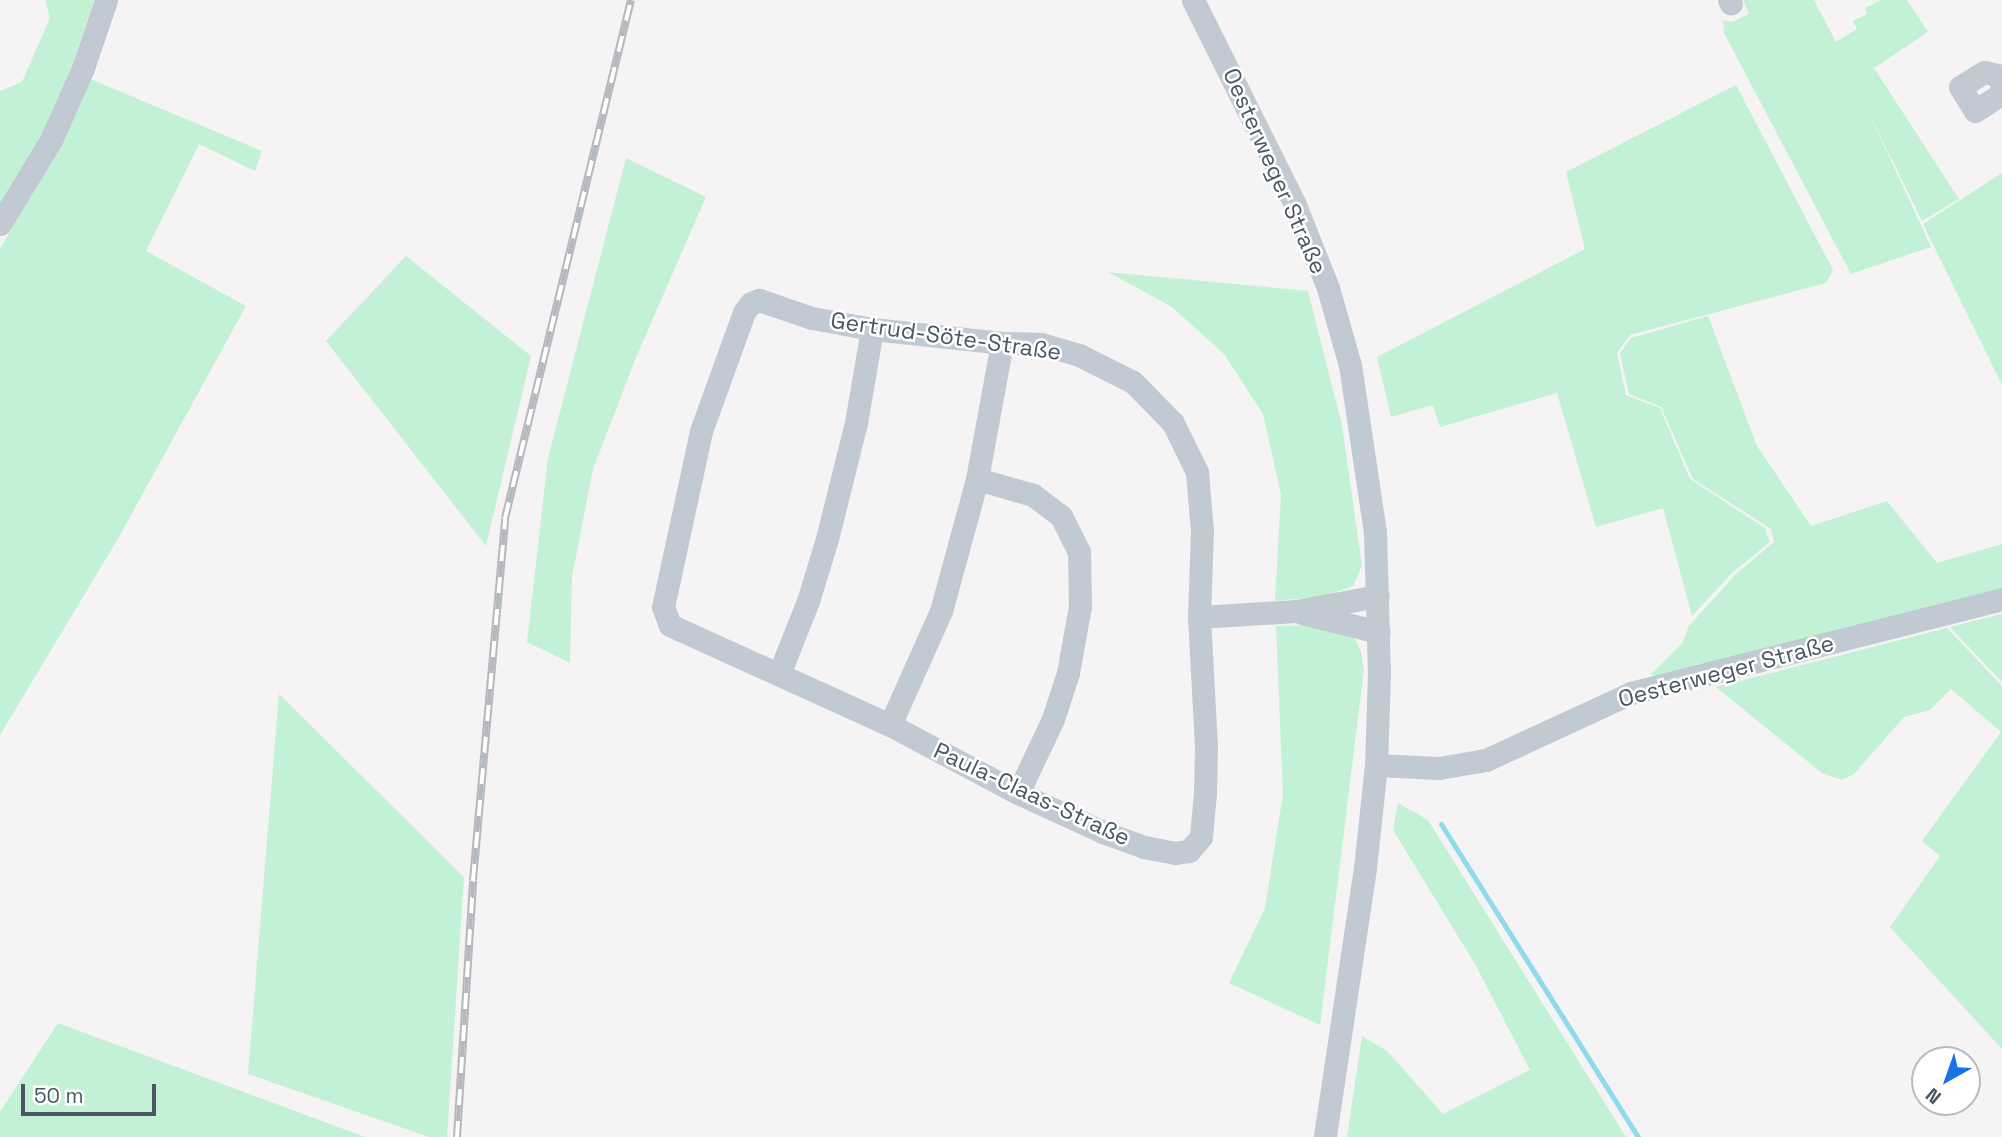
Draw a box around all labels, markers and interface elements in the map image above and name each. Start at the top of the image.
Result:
street label: Oesterweger Straße [1217,64,1333,278]
street label: Gertrud-Söte-Straße [829,306,1063,366]
street label: Oesterweger Straße [1615,629,1837,713]
street label: Paula-Claas-Straße [930,736,1134,852]
north arrow [1911,1046,1981,1116]
scale bar [24,1070,159,1114]
text: 50 m [34,1082,84,1109]
text: N [1921,1082,1946,1110]

